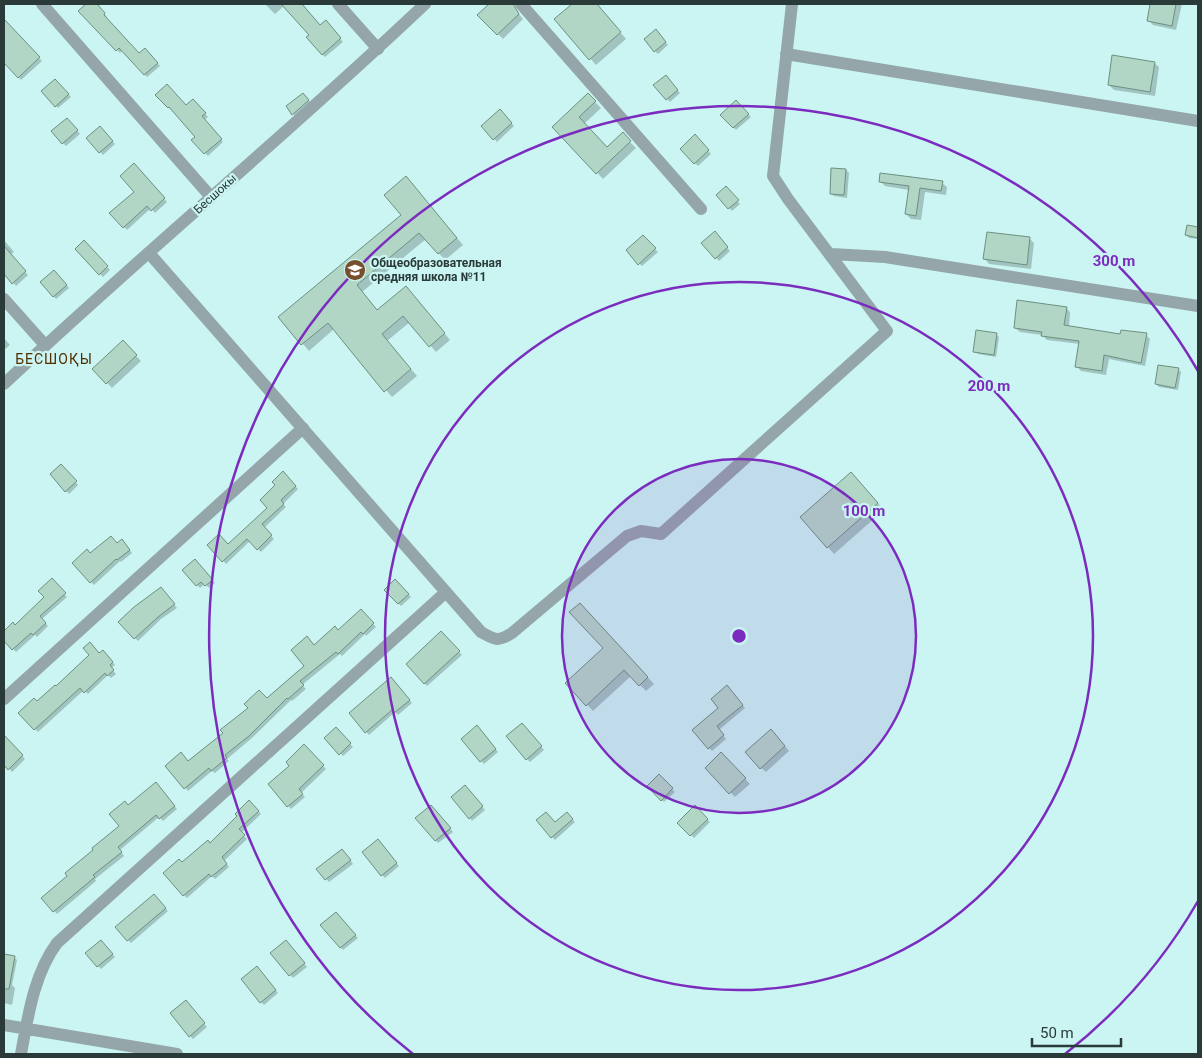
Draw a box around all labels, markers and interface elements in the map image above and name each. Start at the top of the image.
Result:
street label: Бесшокы [191,171,239,217]
text: 300 m [1093,252,1135,270]
place label: Общеобразовательная средняя школа №11 [371,256,502,284]
school or university icon: Общеобразовательная средняя школа №11 [343,258,367,282]
district label: БЕСШОҚЫ [15,351,93,367]
text: 200 m [968,377,1010,395]
text: 100 m [843,502,885,520]
centre of rings [730,627,748,645]
scale bar [1032,1016,1121,1048]
text: 50 m [1040,1024,1074,1042]

